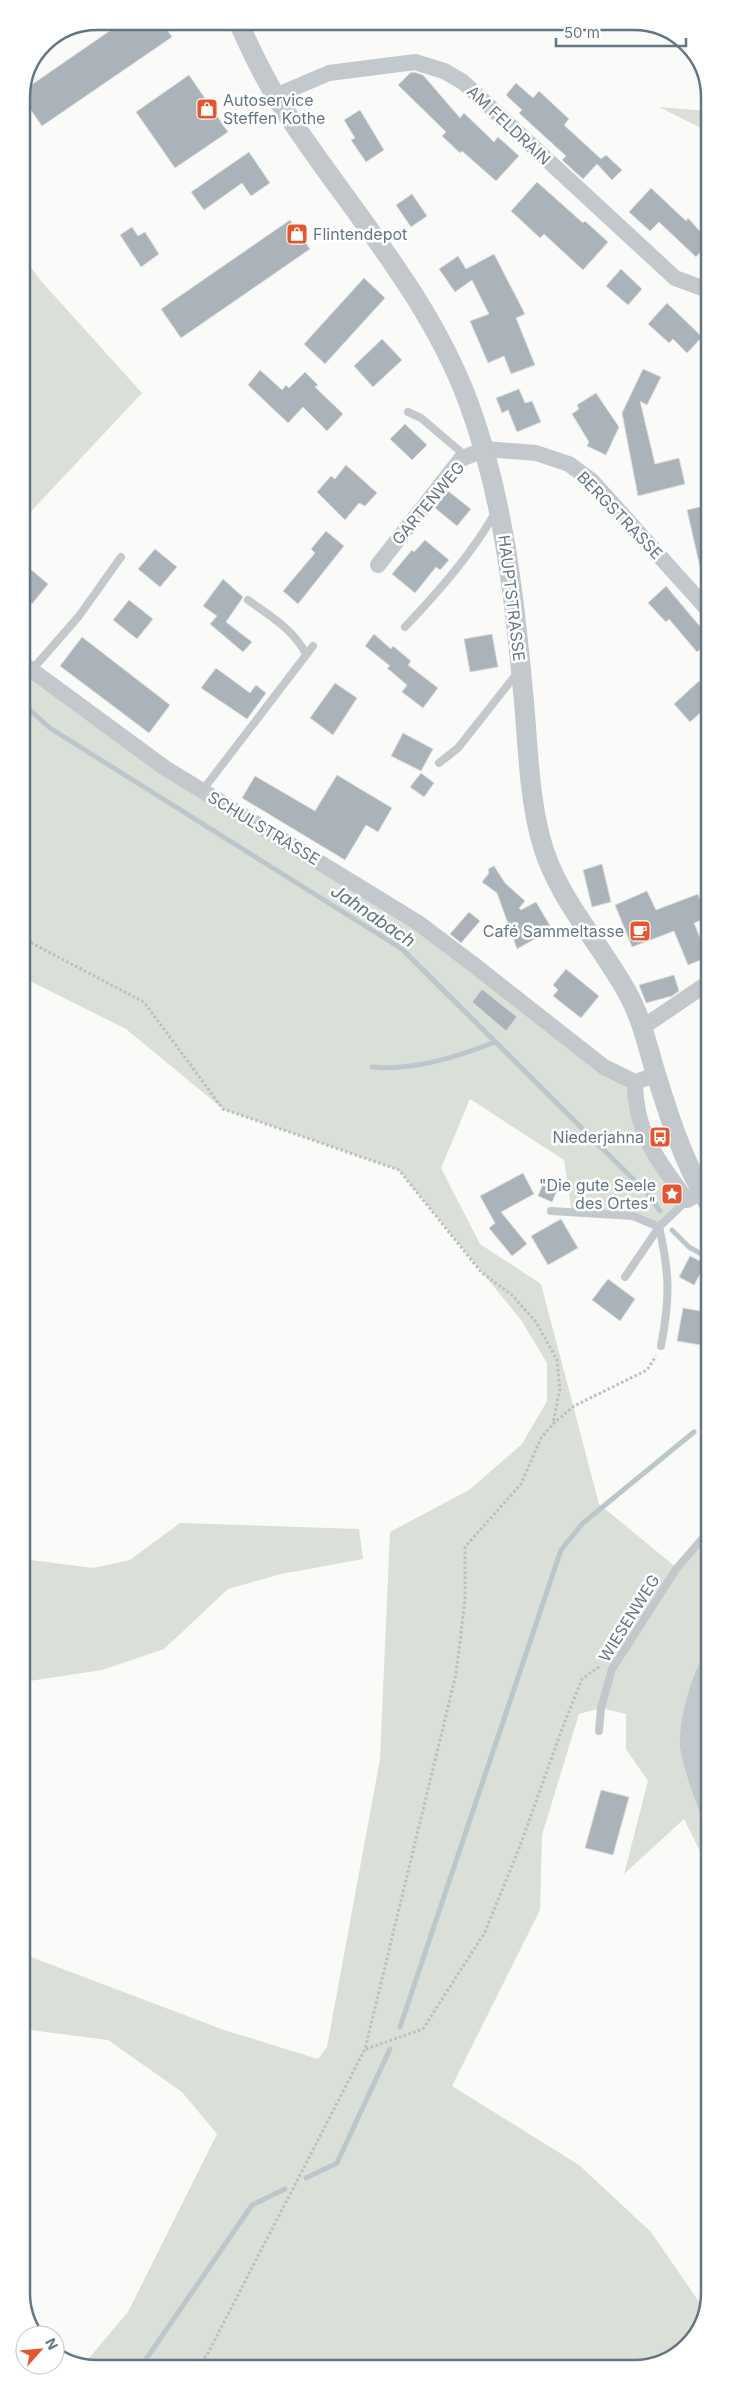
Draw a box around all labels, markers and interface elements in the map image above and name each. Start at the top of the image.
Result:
scale bar [556,15,686,47]
text: 50 m [564,23,600,42]
street label: AM FELDRAIN [463,81,555,169]
place label: Autoservice Steffen Kothe [223,90,325,128]
shop icon: Autoservice Steffen Kothe [195,97,219,121]
shop icon: Flintendepot [285,222,309,246]
place label: Flintendepot [313,224,407,244]
street label: GARTENWEG [387,457,469,549]
street label: BERGSTRASSE [573,467,667,563]
street label: HAUPTSTRASSE [494,534,530,662]
street label: SCHULSTRASSE [204,787,324,869]
water label: Jahnabach [327,880,419,951]
cafe icon: Café Sammeltasse [628,919,652,943]
place label: Café Sammeltasse [483,921,624,941]
bus stop icon: Niederjahna [648,1125,672,1149]
place label: Niederjahna [553,1127,644,1147]
place label: "Die gute Seele des Ortes" [539,1175,656,1213]
place icon: "Die gute Seele des Ortes" [660,1182,684,1206]
street label: WIESENWEG [594,1571,664,1665]
north arrow [15,2325,65,2375]
text: N [42,2335,62,2352]

